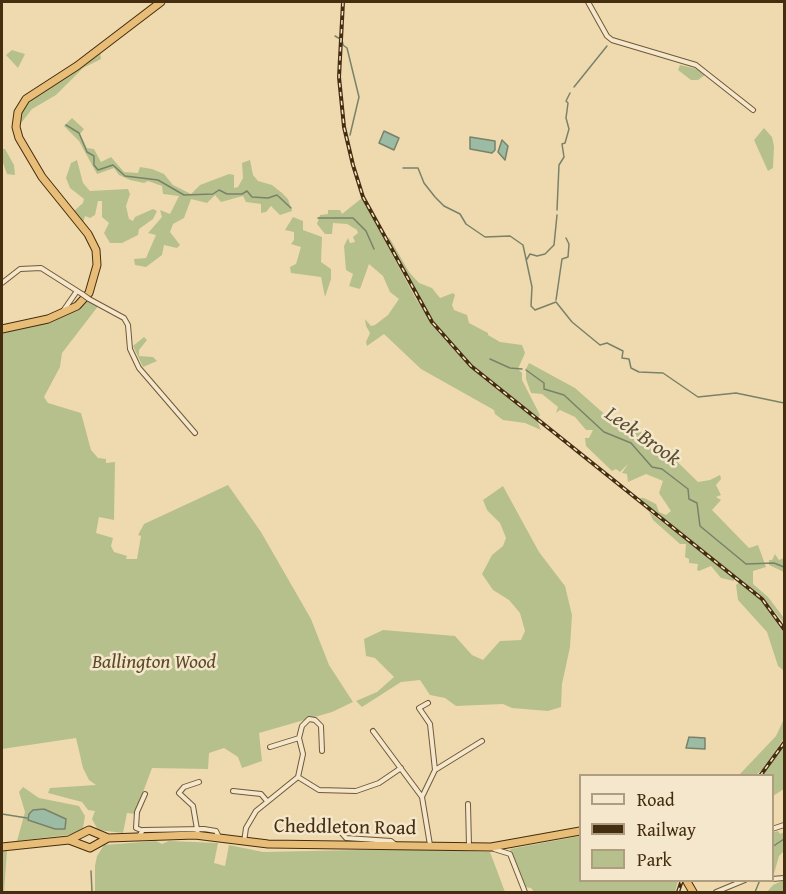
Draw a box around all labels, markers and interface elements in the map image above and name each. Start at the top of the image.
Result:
water label: Leek Brook [599,402,685,472]
park label: Ballington Wood [92,651,216,675]
legend [579,774,774,882]
text: Road [637,786,675,813]
street label: Cheddleton Road [274,815,416,841]
text: Railway [637,816,696,843]
text: Park [637,846,672,873]

